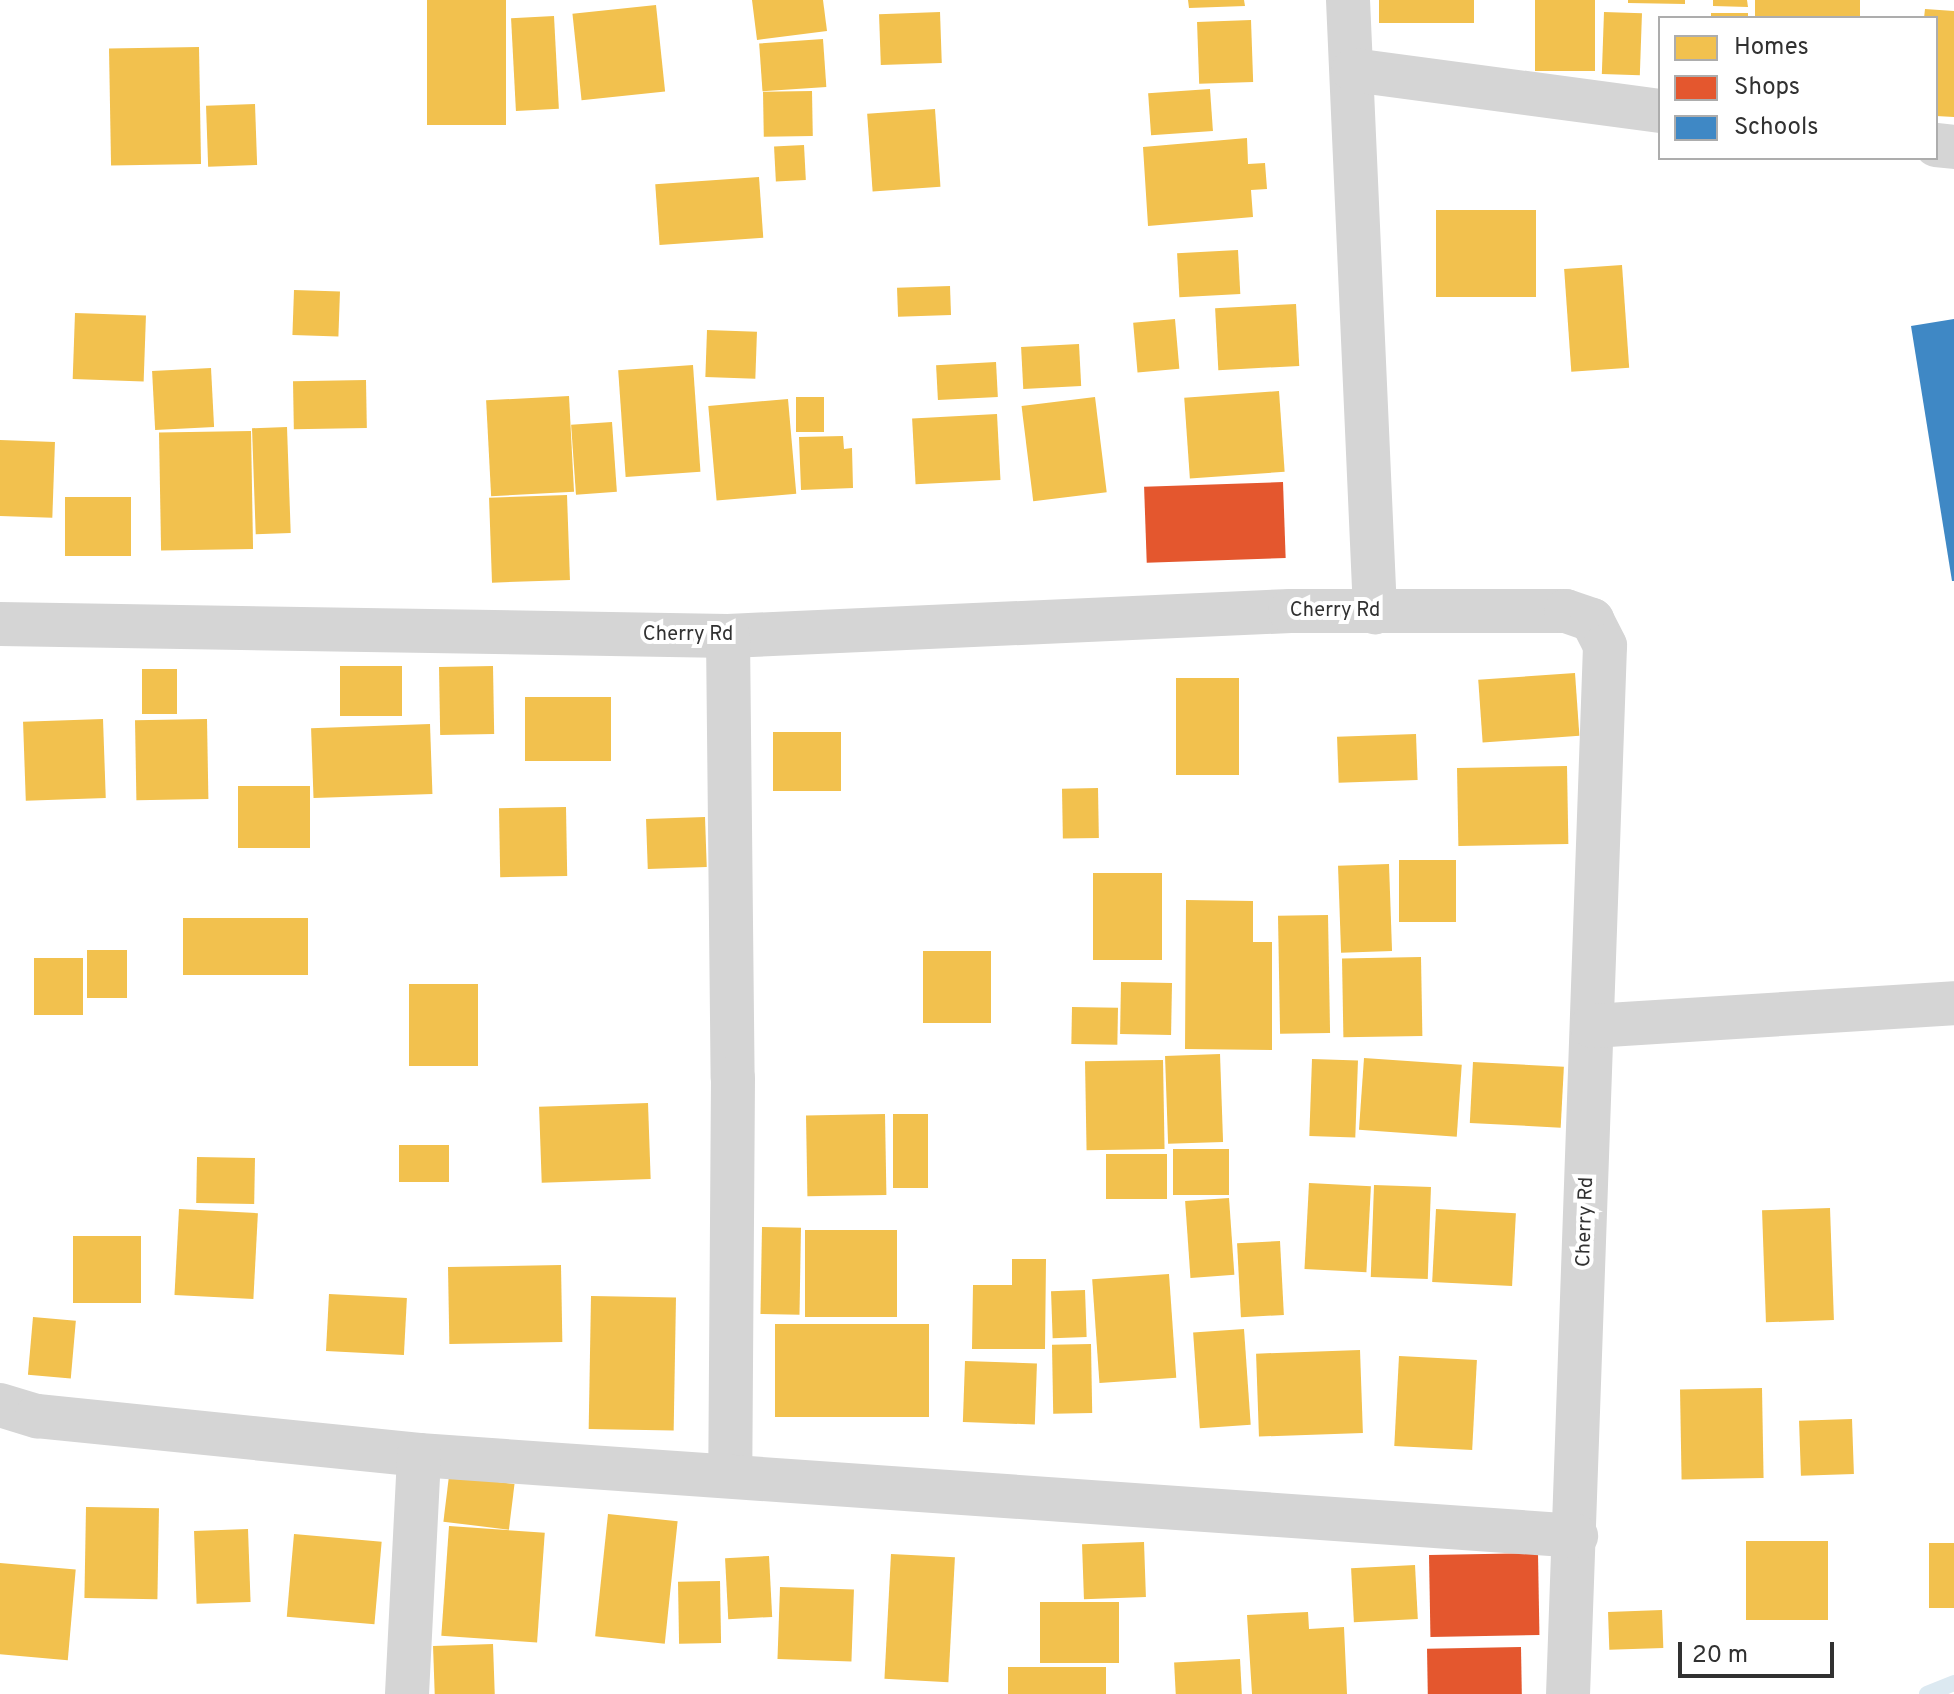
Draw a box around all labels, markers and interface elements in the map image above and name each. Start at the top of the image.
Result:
legend [1658,16,1938,160]
text: Homes [1734,33,1809,63]
text: Shops [1734,73,1800,103]
text: Schools [1734,113,1819,143]
street label: Cherry Rd [1290,599,1380,623]
street label: Cherry Rd [643,623,733,647]
street label: Cherry Rd [1572,1176,1600,1268]
scale bar [1682,1626,1838,1676]
text: 20 m [1692,1641,1748,1671]

